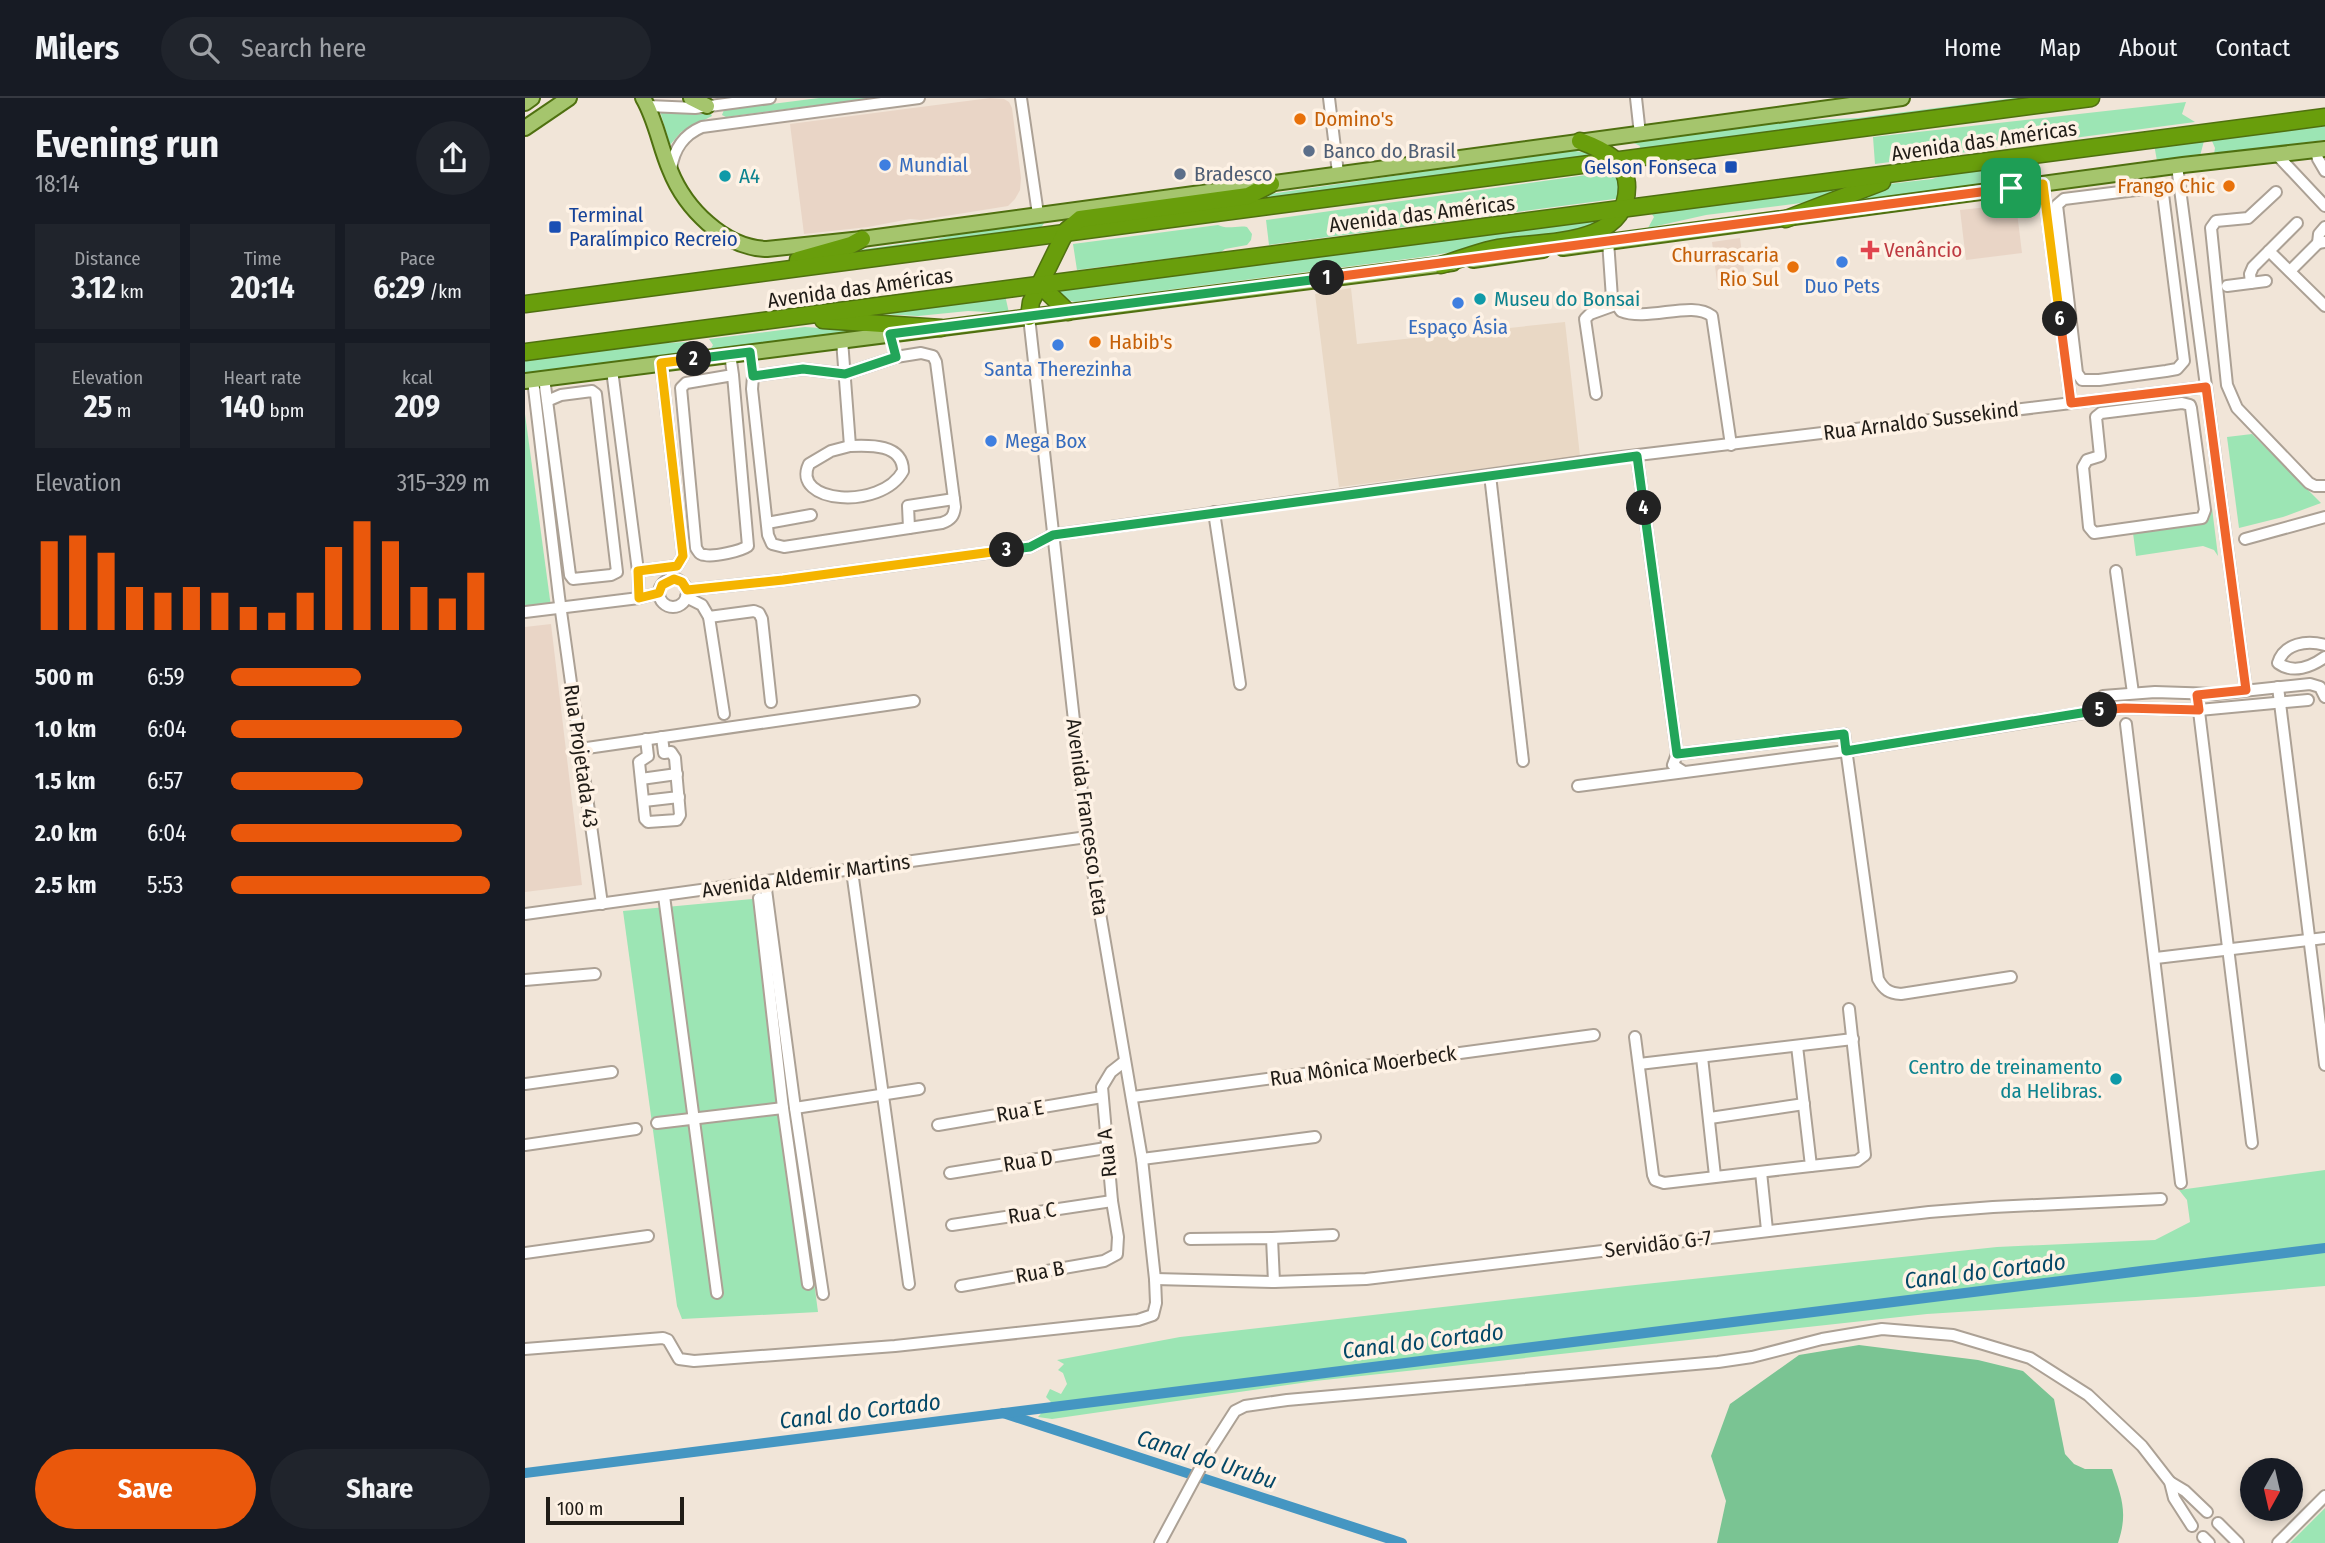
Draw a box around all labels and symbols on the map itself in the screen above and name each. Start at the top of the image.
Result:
place label: Domino's [1314,106,1394,132]
marker: Domino's [1292,111,1308,127]
street label: Avenida das Américas [1890,115,2078,167]
place label: Banco do Brasil [1323,138,1456,164]
marker: Banco do Brasil [1301,143,1317,159]
place label: Mundial [899,152,969,178]
place label: Gelson Fonseca [1584,154,1717,180]
marker: Mundial [877,157,893,173]
pin [1981,158,2041,218]
marker: Gelson Fonseca [1723,159,1739,175]
place label: Bradesco [1194,161,1273,187]
place label: A4 [739,163,760,189]
marker: Bradesco [1172,166,1188,182]
marker: A4 [717,168,733,184]
place label: Frango Chic [2117,173,2215,199]
marker: Frango Chic [2221,178,2237,194]
street label: Avenida das Américas [1328,190,1516,238]
place label: Terminal Paralímpico Recreio [569,202,738,252]
marker: Terminal Paralímpico Recreio [547,219,563,235]
place label: Venâncio [1884,237,1962,263]
place label: Churrascaria Rio Sul [1671,242,1779,292]
marker: Venâncio [1862,242,1878,258]
marker: Duo Pets [1834,254,1850,270]
marker: Churrascaria Rio Sul [1785,259,1801,275]
pin: 1 [1309,260,1345,296]
street label: Avenida das Américas [766,262,954,314]
place label: Duo Pets [1804,273,1880,299]
place label: Museu do Bonsai [1494,286,1640,312]
marker: Museu do Bonsai [1472,291,1488,307]
marker: Espaço Ásia [1450,295,1466,311]
pin: 6 [2043,302,2077,336]
place label: Espaço Ásia [1408,314,1508,340]
place label: Habib's [1109,329,1172,355]
marker: Habib's [1087,334,1103,350]
marker: Santa Therezinha [1050,337,1066,353]
pin: 2 [677,342,711,376]
place label: Santa Therezinha [984,356,1132,382]
street label: Rua Arnaldo Sussekind [1822,396,2020,446]
place label: Mega Box [1005,428,1087,454]
marker: Mega Box [983,433,999,449]
pin: 4 [1627,490,1661,526]
pin: 3 [989,532,1025,568]
street label: Rua Projetada 43 [558,683,604,829]
pin: 5 [2083,692,2117,728]
street label: Avenida Francesco Leta [1060,717,1114,917]
street label: Avenida Aldemir Martins [700,849,912,903]
street label: Rua Mônica Moerbeck [1268,1040,1458,1092]
place label: Centro de treinamento da Helibras. [1908,1054,2102,1104]
marker: Centro de treinamento da Helibras. [2108,1071,2124,1087]
street label: Rua E [994,1094,1046,1128]
street label: Rua A [1092,1127,1122,1179]
street label: Rua D [1001,1144,1055,1178]
street label: Rua C [1006,1196,1058,1230]
street label: Servidão G-7 [1603,1225,1713,1263]
water label: Canal do Cortado [1903,1247,2067,1295]
street label: Rua B [1014,1255,1066,1289]
water label: Canal do Cortado [1341,1317,1505,1365]
water label: Canal do Cortado [778,1387,942,1435]
water label: Canal do Urubu [1134,1423,1280,1495]
north arrow [2240,1458,2303,1521]
scale bar [546,1494,684,1526]

